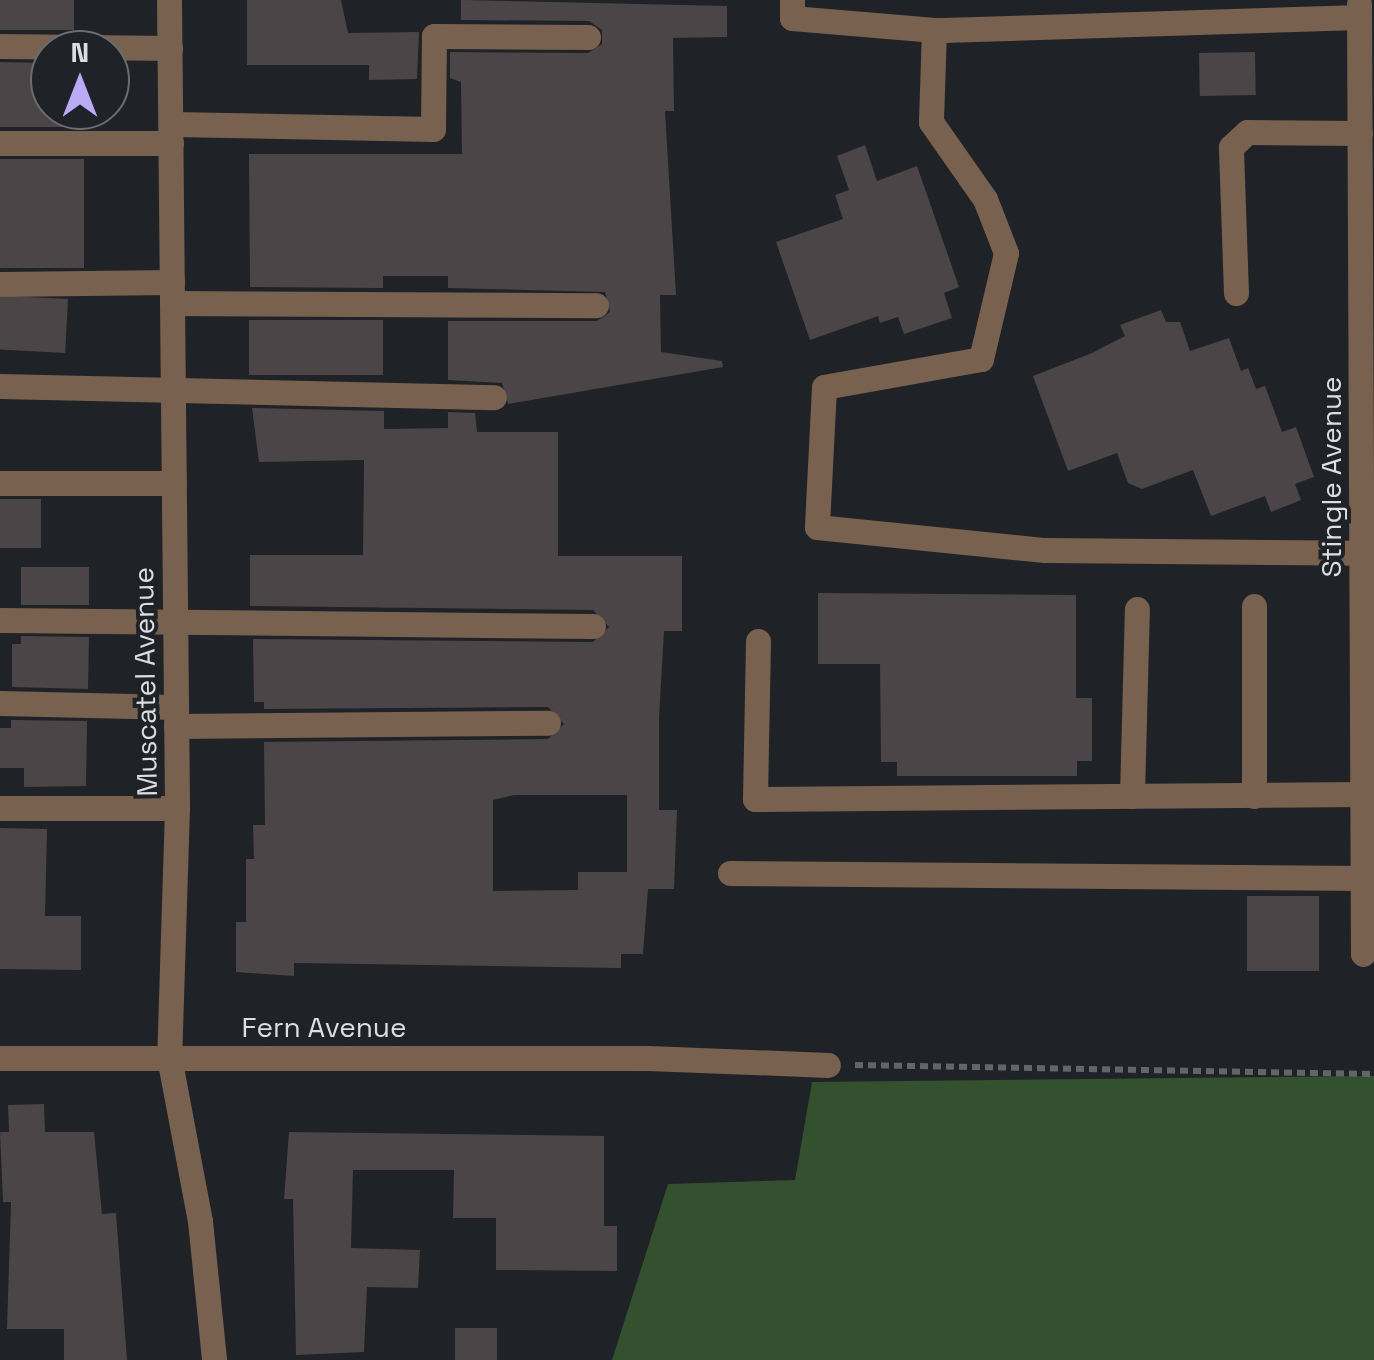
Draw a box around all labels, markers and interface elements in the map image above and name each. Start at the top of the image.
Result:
north arrow [30,30,130,130]
text: N [71,34,89,70]
street label: Stingle Avenue [1314,376,1348,578]
street label: Muscatel Avenue [126,567,164,797]
street label: Fern Avenue [241,1010,407,1044]

